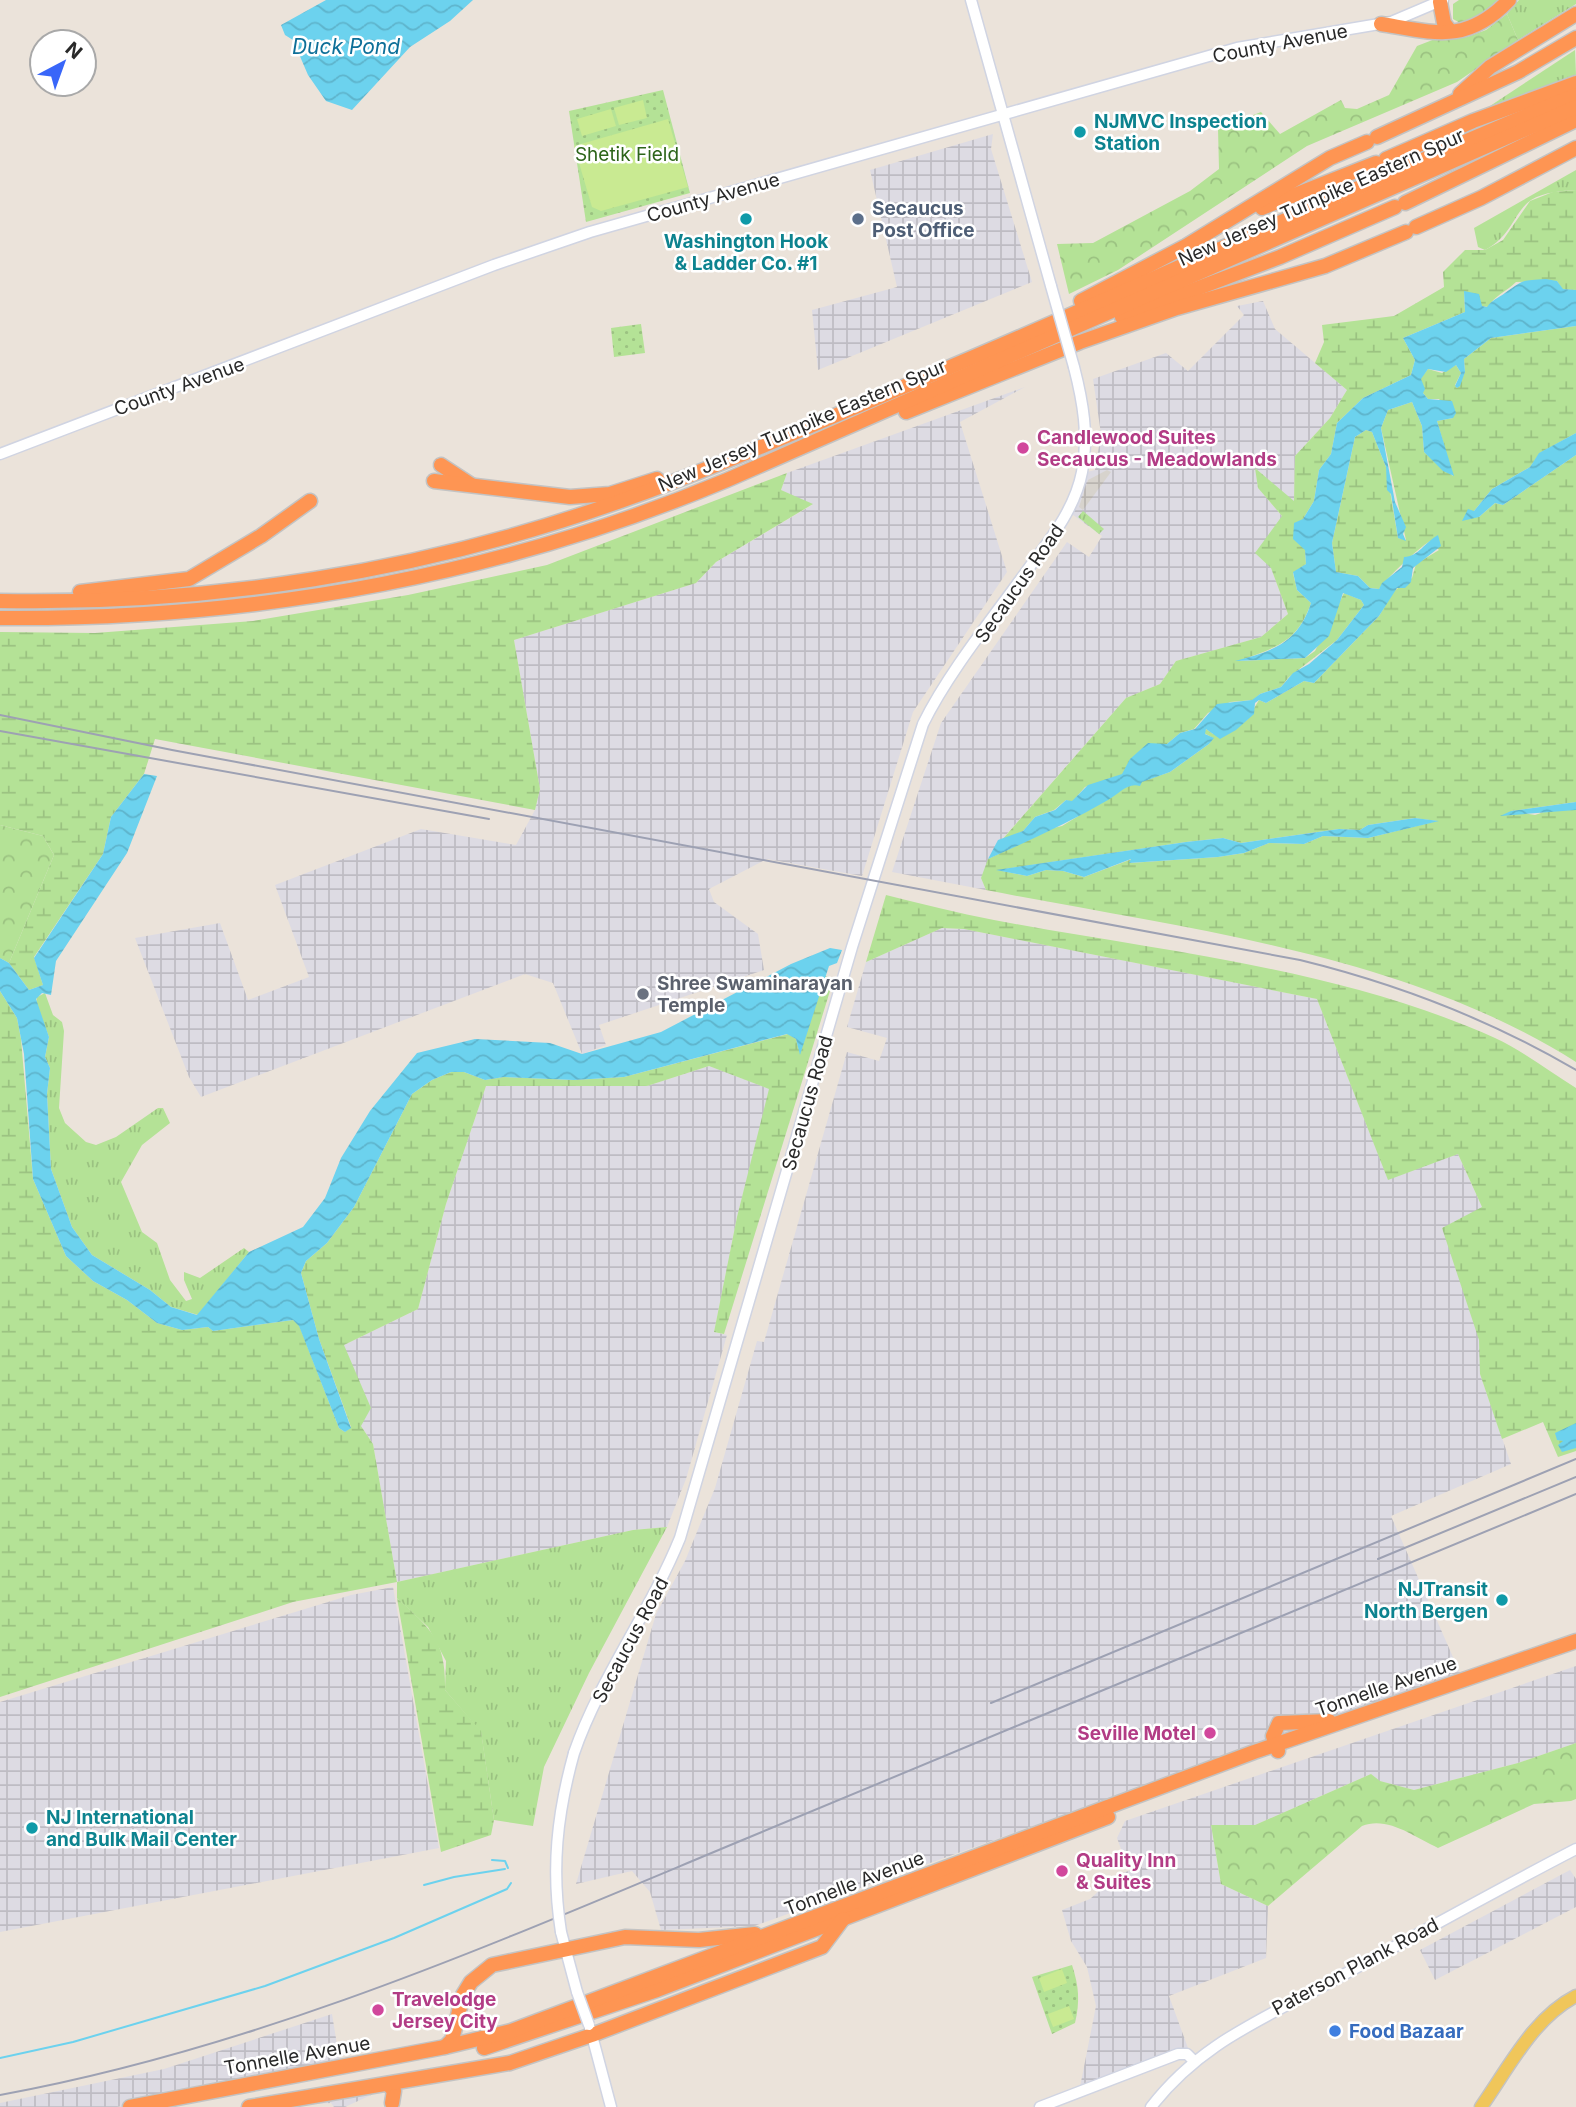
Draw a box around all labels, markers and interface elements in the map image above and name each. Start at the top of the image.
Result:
street label: County Avenue [1211,19,1350,68]
north arrow [28,28,98,98]
water label: Duck Pond [292,34,400,59]
text: N [61,37,87,64]
place label: NJMVC Inspection Station [1094,110,1267,155]
marker: NJMVC Inspection Station [1072,124,1088,140]
street label: New Jersey Turnpike Eastern Spur [1175,124,1468,271]
park label: Shetik Field [575,143,679,166]
street label: County Avenue [644,168,782,227]
place label: Secaucus Post Office [872,197,975,242]
marker: Washington Hook & Ladder Co. #1 [738,211,754,227]
marker: Secaucus Post Office [850,211,866,227]
place label: Washington Hook & Ladder Co. #1 [664,230,828,275]
street label: County Avenue [111,352,248,421]
street label: New Jersey Turnpike Eastern Spur [655,354,950,497]
place label: Candlewood Suites Secaucus - Meadowlands [1037,426,1277,471]
marker: Candlewood Suites Secaucus - Meadowlands [1015,440,1031,456]
street label: Secaucus Road [970,520,1069,647]
place label: Shree Swaminarayan Temple [657,972,853,1017]
marker: Shree Swaminarayan Temple [635,986,651,1002]
street label: Secaucus Road [777,1033,838,1173]
street label: Secaucus Road [588,1573,673,1707]
place label: NJTransit North Bergen [1364,1578,1488,1623]
marker: NJTransit North Bergen [1494,1592,1510,1608]
street label: Tonnelle Avenue [1312,1651,1460,1721]
place label: Seville Motel [1077,1722,1196,1745]
marker: Seville Motel [1202,1725,1218,1741]
place label: NJ International and Bulk Mail Center [46,1806,237,1851]
marker: NJ International and Bulk Mail Center [24,1820,40,1836]
street label: Tonnelle Avenue [781,1846,927,1921]
place label: Quality Inn & Suites [1076,1849,1176,1894]
marker: Quality Inn & Suites [1054,1863,1070,1879]
street label: Paterson Plank Road [1268,1913,1442,2020]
place label: Travelodge Jersey City [392,1988,498,2033]
marker: Travelodge Jersey City [370,2002,386,2018]
place label: Food Bazaar [1349,2020,1464,2043]
marker: Food Bazaar [1327,2023,1343,2039]
street label: Tonnelle Avenue [222,2031,372,2080]

